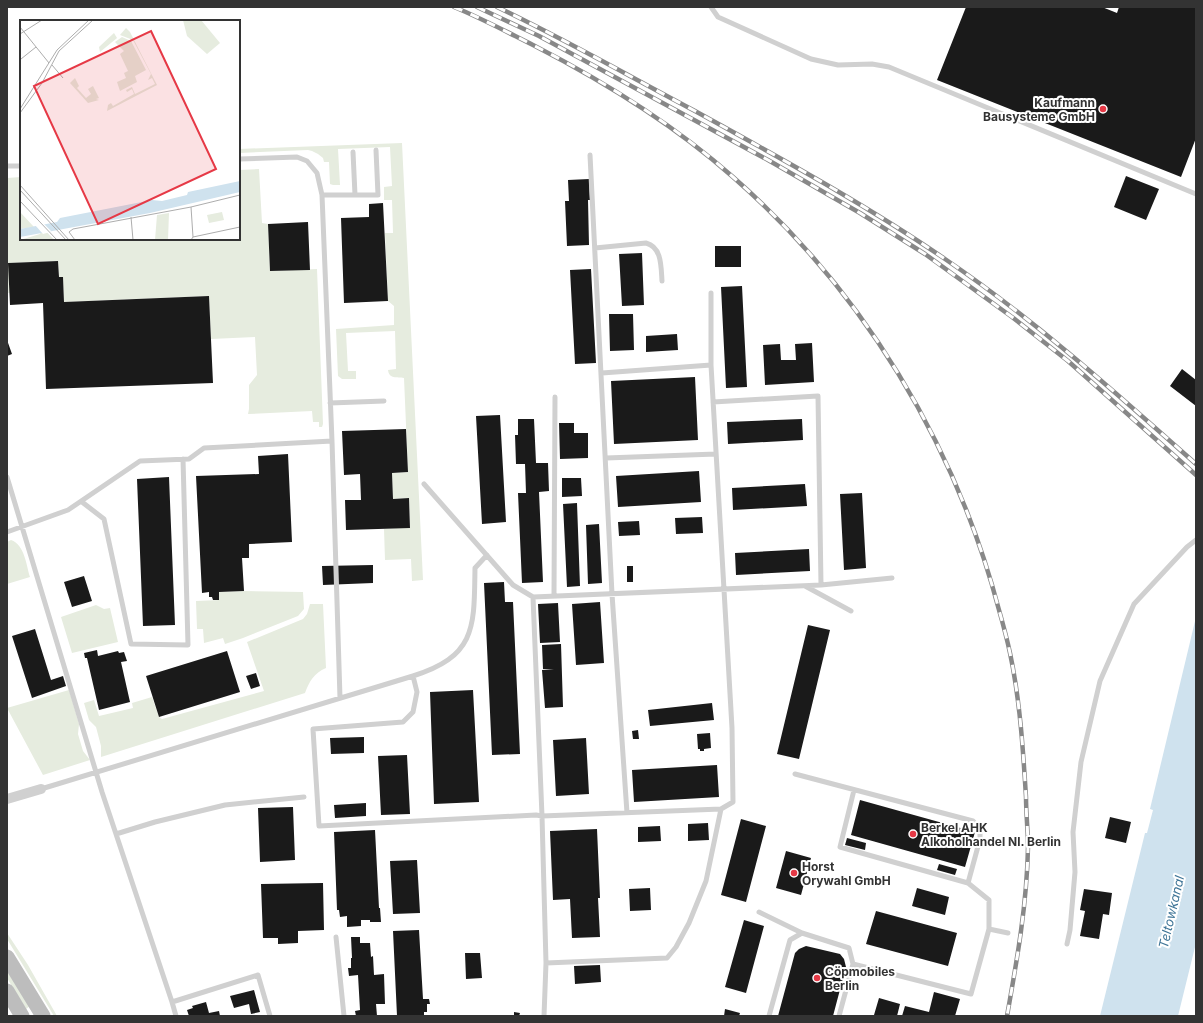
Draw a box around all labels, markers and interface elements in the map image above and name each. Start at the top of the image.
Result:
inset map [20,20,240,240]
place label: Kaufmann Bausysteme GmbH [983,95,1095,124]
marker: Kaufmann Bausysteme GmbH [1098,104,1108,114]
place label: Berkel AHK Alkoholhandel Nl. Berlin [921,820,1061,849]
marker: Berkel AHK Alkoholhandel Nl. Berlin [908,829,918,839]
place label: Horst Orywahl GmbH [802,859,891,888]
marker: Horst Orywahl GmbH [789,868,799,878]
water label: Teltowkanal [1155,873,1187,950]
place label: Cöpmobiles Berlin [825,964,895,993]
marker: Cöpmobiles Berlin [812,973,822,983]

